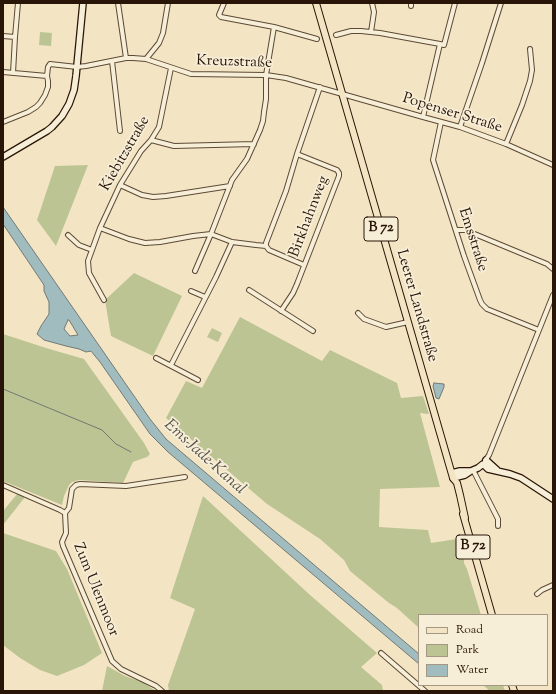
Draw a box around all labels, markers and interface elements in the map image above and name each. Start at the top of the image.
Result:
street label: Kreuzstraße [196,53,272,73]
street label: Popenser Straße [400,90,504,138]
street label: Kiebitzstraße [97,113,155,195]
street label: Birkhahnweg [286,174,334,260]
street label: Emsstraße [453,206,491,274]
road number: B 72 [364,217,398,241]
street label: Leerer Landstraße [391,248,441,364]
water label: Ems-Jade-Kanal [159,416,249,500]
road number: B 72 [456,535,490,559]
street label: Zum Ulenmoor [68,541,122,639]
legend [418,614,548,686]
text: Road [456,621,483,639]
text: Park [456,641,479,659]
text: Water [456,661,488,679]

